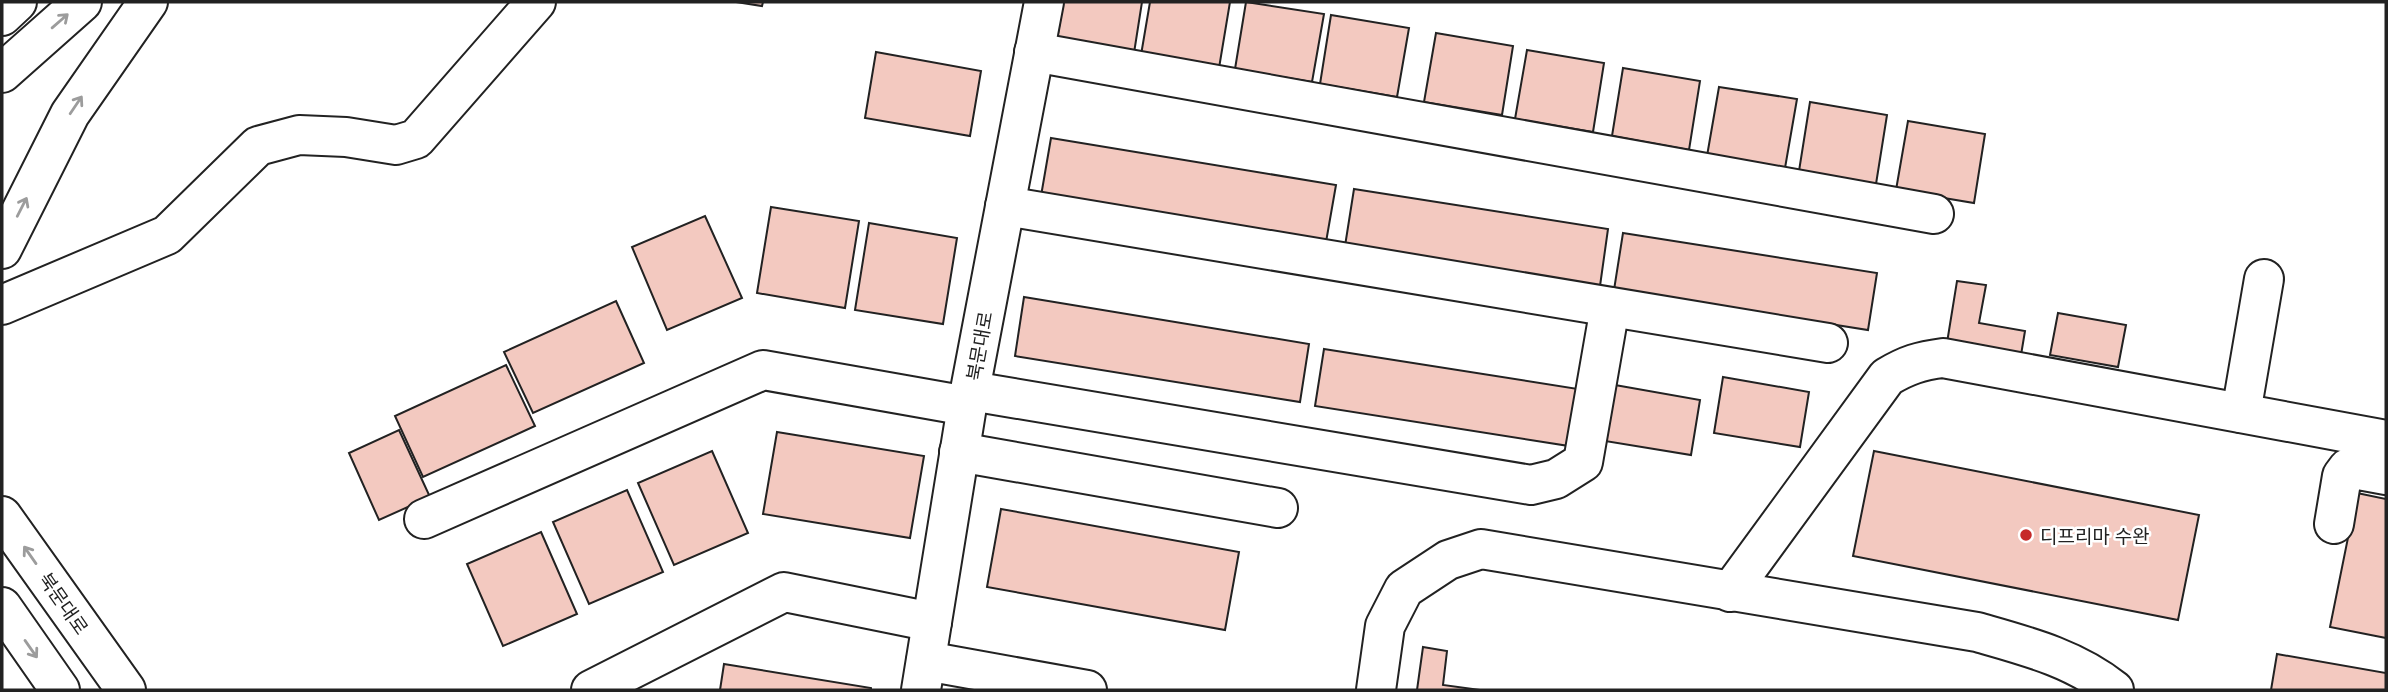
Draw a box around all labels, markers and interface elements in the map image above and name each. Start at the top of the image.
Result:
one-way arrow [51,13,69,29]
one-way arrow [69,96,84,115]
one-way arrow [15,197,29,218]
street label: 북문대로 [962,310,996,382]
place label: 디프리마 수완 [2040,524,2150,547]
marker: 디프리마 수완 [2018,527,2034,543]
one-way arrow [23,546,37,565]
street label: 북문대로 [35,568,93,638]
one-way arrow [24,639,38,658]

